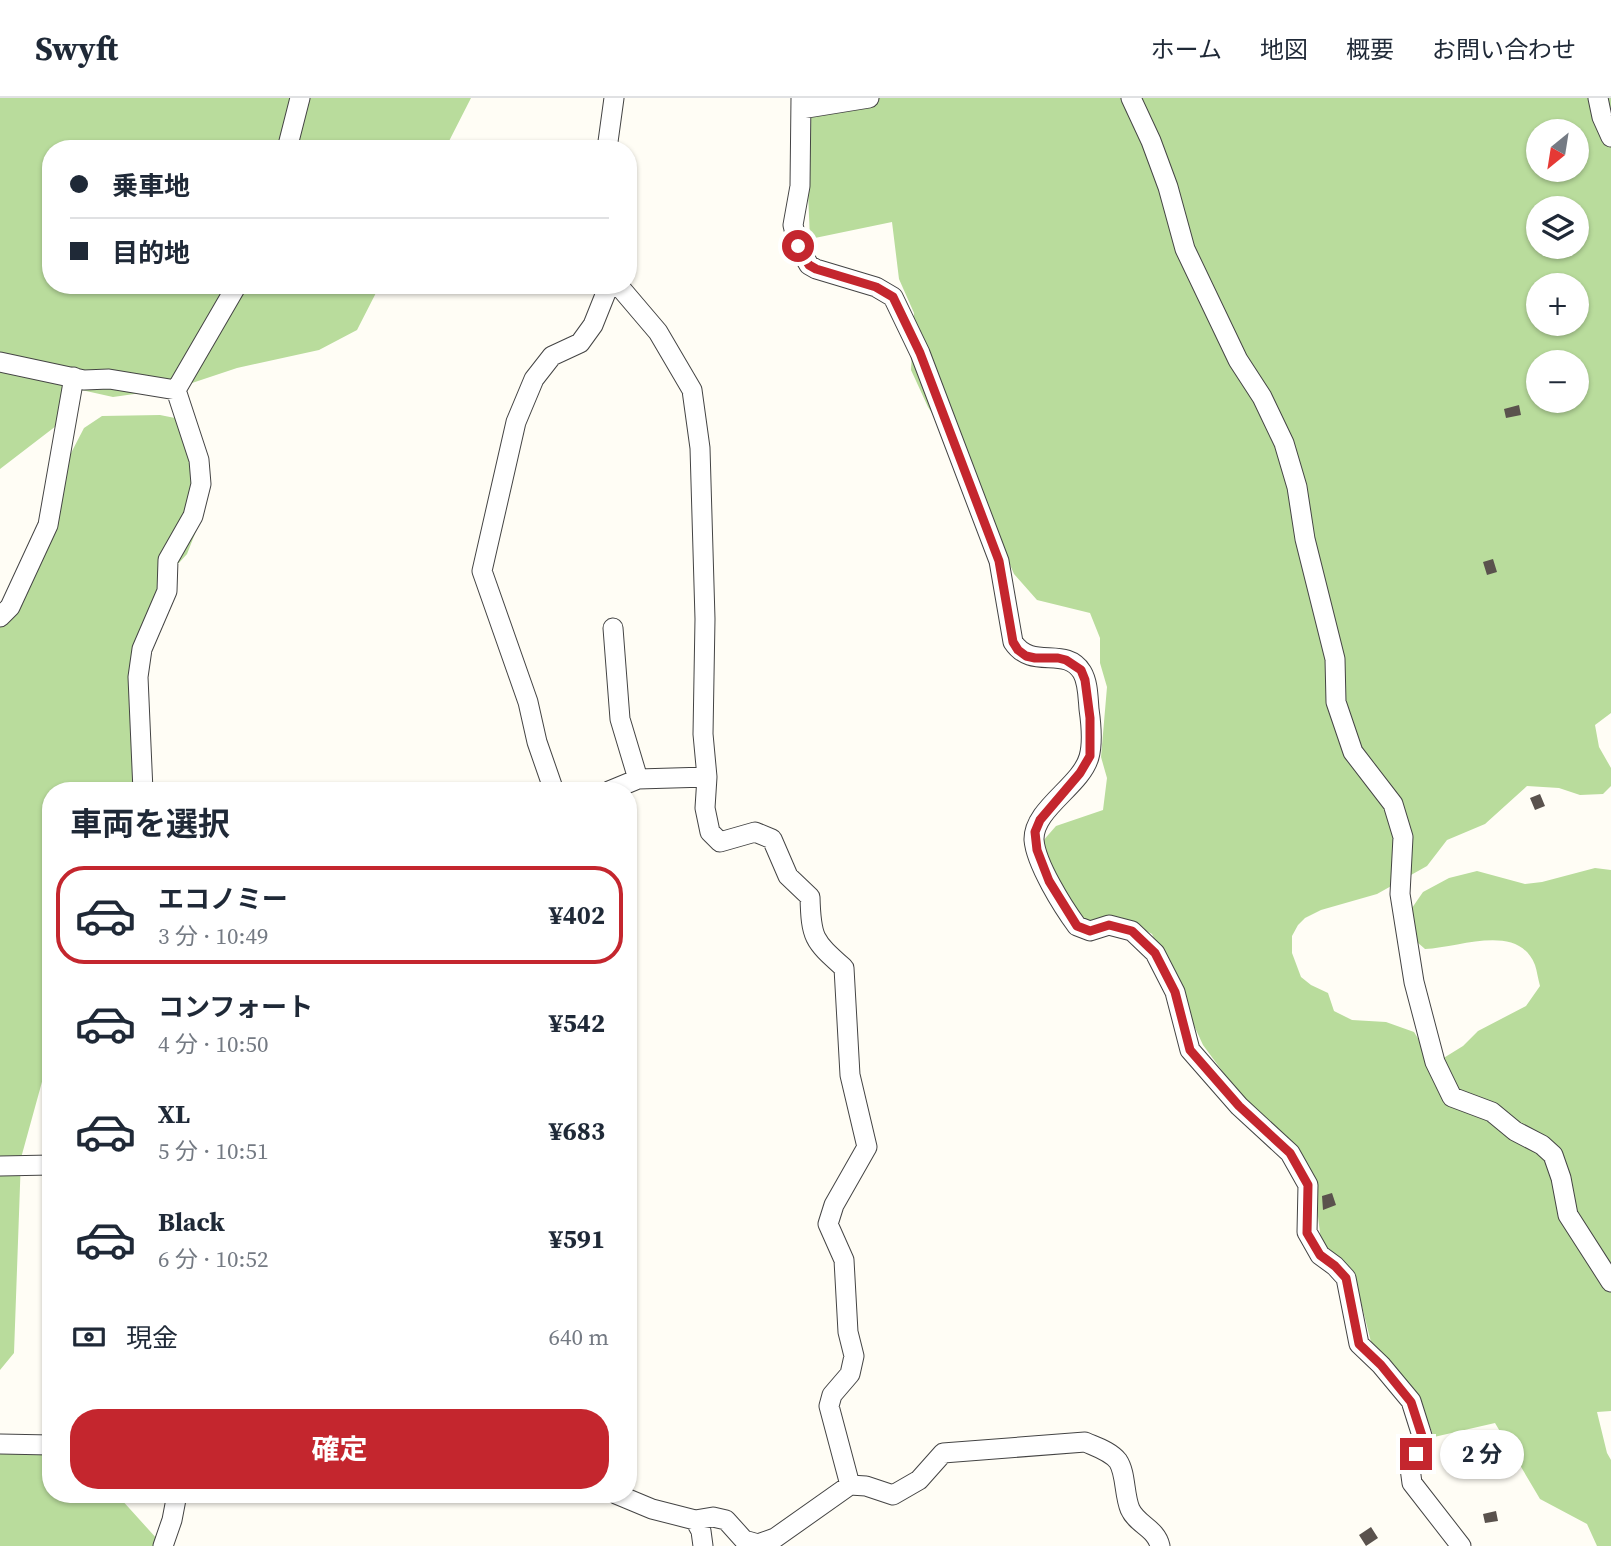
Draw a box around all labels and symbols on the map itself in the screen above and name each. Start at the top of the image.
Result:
north arrow [1526,119,1589,182]
route start [782,230,814,262]
callout: 2 分 [1440,1430,1524,1478]
route end [1400,1438,1432,1470]

